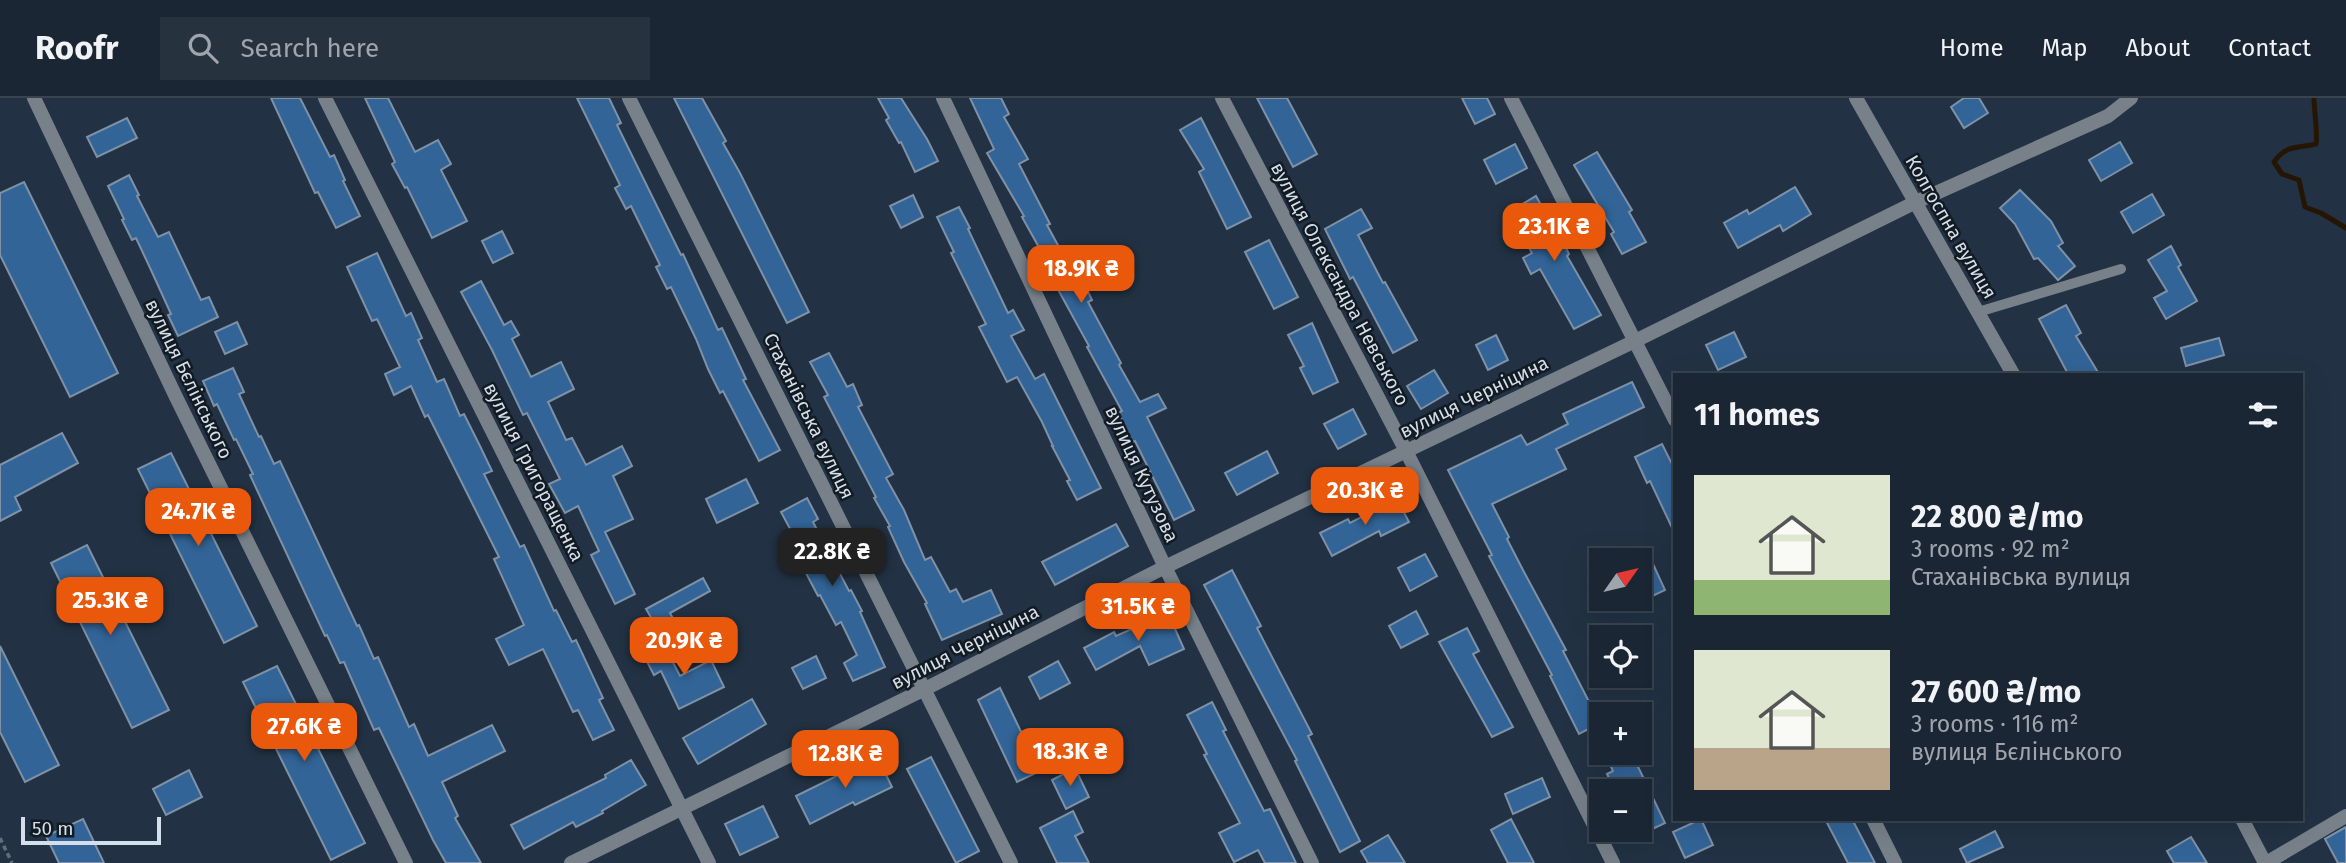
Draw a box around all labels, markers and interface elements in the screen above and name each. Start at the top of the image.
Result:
search box [160,17,650,80]
text: Roofr [35,28,118,68]
icon: search [184,29,222,67]
text: Search here [240,33,379,64]
text: Home [1940,34,2004,62]
text: Map [2042,34,2088,62]
text: About [2126,34,2190,62]
text: Contact [2228,34,2311,62]
street label: Колгоспна вулиця [1901,151,2001,303]
street label: вулиця Олександра Невського [1266,158,1414,410]
pin: 23.1K ₴ [1489,204,1619,263]
text: 23.1K ₴ [1519,212,1589,240]
pin: 18.9K ₴ [1016,246,1146,305]
text: 18.9K ₴ [1043,254,1119,282]
street label: вулиця Бєлінського [140,295,238,463]
street label: Стаханівська вулиця [759,329,859,503]
street label: вулиця Черніцина [1396,351,1552,443]
street label: вулиця Григоращенка [479,379,589,565]
icon: filters [2244,396,2282,434]
text: 11 homes [1694,397,1820,433]
street label: вулиця Кутузова [1100,402,1184,546]
pin: 20.3K ₴ [1300,468,1430,527]
text: 20.3K ₴ [1327,476,1403,504]
pin: 24.7K ₴ [133,489,263,548]
text: 24.7K ₴ [161,497,235,525]
text: 22 800 ₴/mo [1911,499,2084,535]
icon: home [1750,503,1834,587]
pin: 22.8K ₴ [767,528,897,588]
text: 3 rooms · 92 m² [1911,535,2070,563]
text: 22.8K ₴ [794,537,870,565]
north arrow [1589,548,1652,611]
map controls [1589,548,1652,842]
text: Стаханівська вулиця [1911,563,2131,591]
pin: 25.3K ₴ [45,578,175,637]
pin: 31.5K ₴ [1073,584,1203,643]
text: 25.3K ₴ [72,586,148,614]
text: 31.5K ₴ [1101,592,1175,620]
street label: вулиця Черніцина [887,600,1043,694]
pin: 20.9K ₴ [619,618,749,677]
button: locate [1589,625,1652,688]
text: 20.9K ₴ [646,626,722,654]
text: 27 600 ₴/mo [1911,674,2081,710]
icon: home [1750,678,1834,762]
button: + [1589,702,1652,765]
pin: 27.6K ₴ [239,704,369,763]
text: 3 rooms · 116 m² [1911,710,2079,738]
text: 27.6K ₴ [267,712,341,740]
pin: 18.3K ₴ [1005,728,1135,788]
pin: 12.8K ₴ [780,730,910,790]
text: 18.3K ₴ [1032,737,1108,765]
text: вулиця Бєлінського [1911,738,2123,766]
text: 12.8K ₴ [808,739,882,767]
button: − [1589,779,1652,842]
scale bar [21,814,161,846]
text: 50 m [32,817,73,840]

